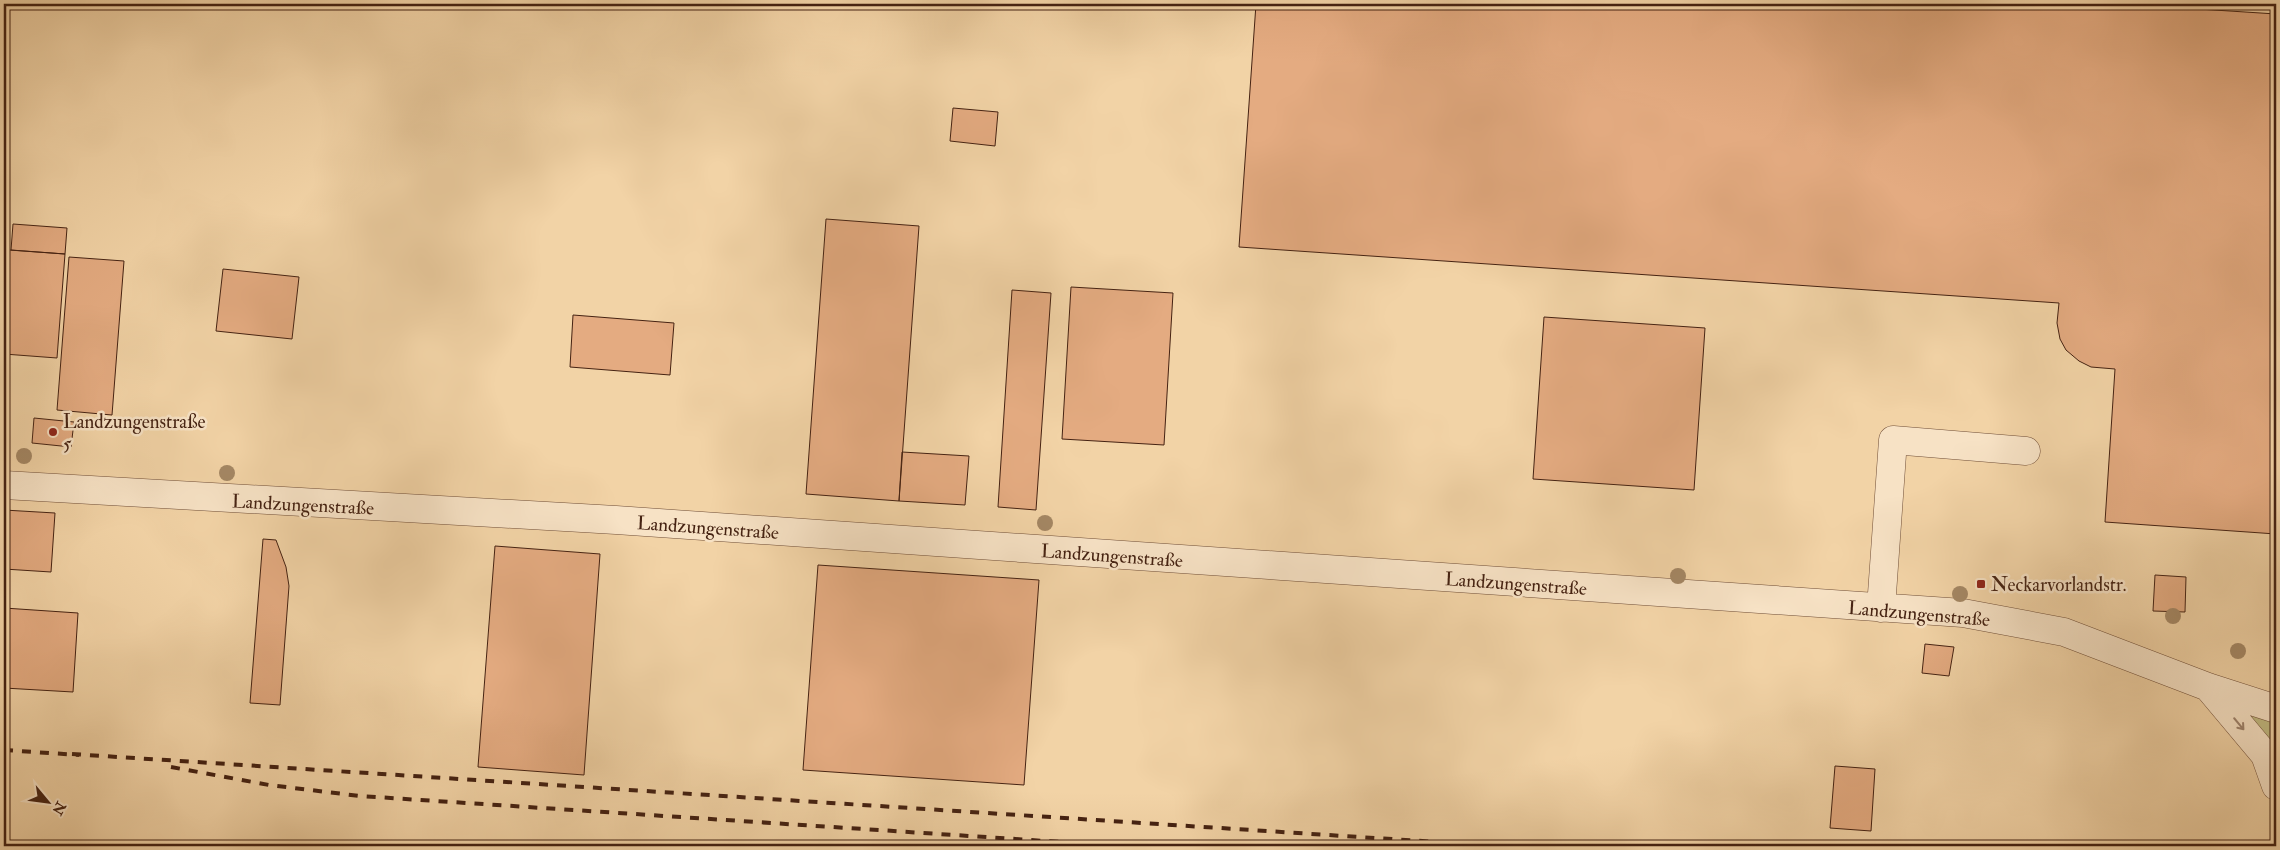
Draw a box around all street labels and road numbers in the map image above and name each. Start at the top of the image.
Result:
street label: Landzungenstraße [231,489,375,521]
street label: Landzungenstraße [636,511,780,545]
street label: Landzungenstraße [1040,539,1184,573]
street label: Landzungenstraße [1444,567,1588,601]
street label: Landzungenstraße [1847,596,1991,632]

